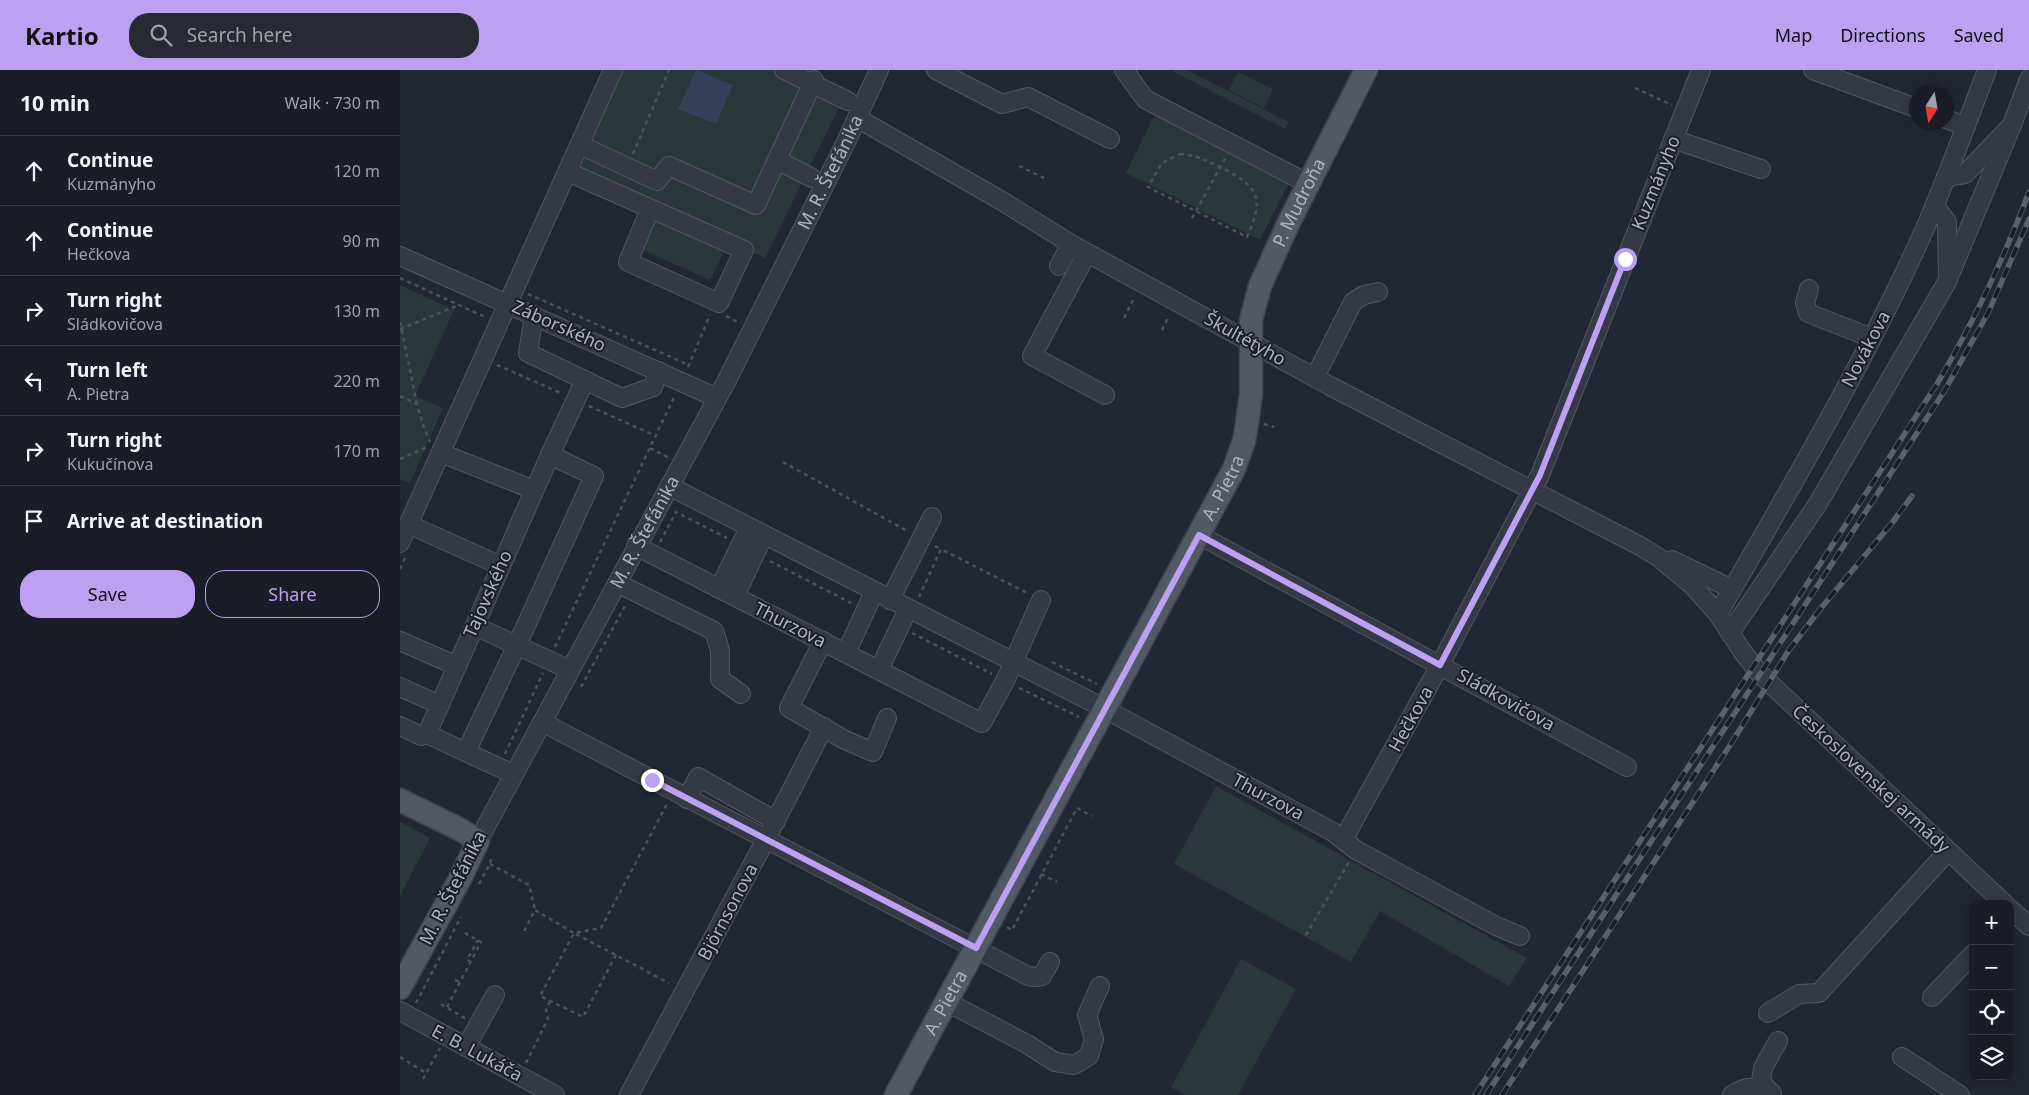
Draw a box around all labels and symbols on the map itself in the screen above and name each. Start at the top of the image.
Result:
north arrow [1909,85,1954,130]
street label: M. R. Štefánika [791,111,868,233]
street label: Kuzmányho [1625,132,1685,233]
street label: P. Mudroňa [1266,154,1330,250]
route start [1614,248,1637,271]
street label: Záborského [509,294,610,356]
street label: Škultétyho [1200,306,1290,370]
street label: Novákova [1835,306,1895,391]
street label: A. Pietra [1196,452,1249,524]
street label: M. R. Štefánika [604,471,684,592]
street label: Tajovského [457,546,517,641]
street label: Thurzova [750,596,831,652]
street label: Sládkovičova [1453,662,1560,736]
street label: Hečkova [1382,681,1438,756]
street label: Československej armády [1788,699,1956,858]
street label: Thurzova [1228,767,1309,825]
route end [641,769,664,792]
street label: M. R. Štefánika [413,826,491,949]
street label: Björnsonova [692,859,763,964]
street label: A. Pietra [918,965,972,1039]
street label: E. B. Lukáča [428,1018,527,1086]

